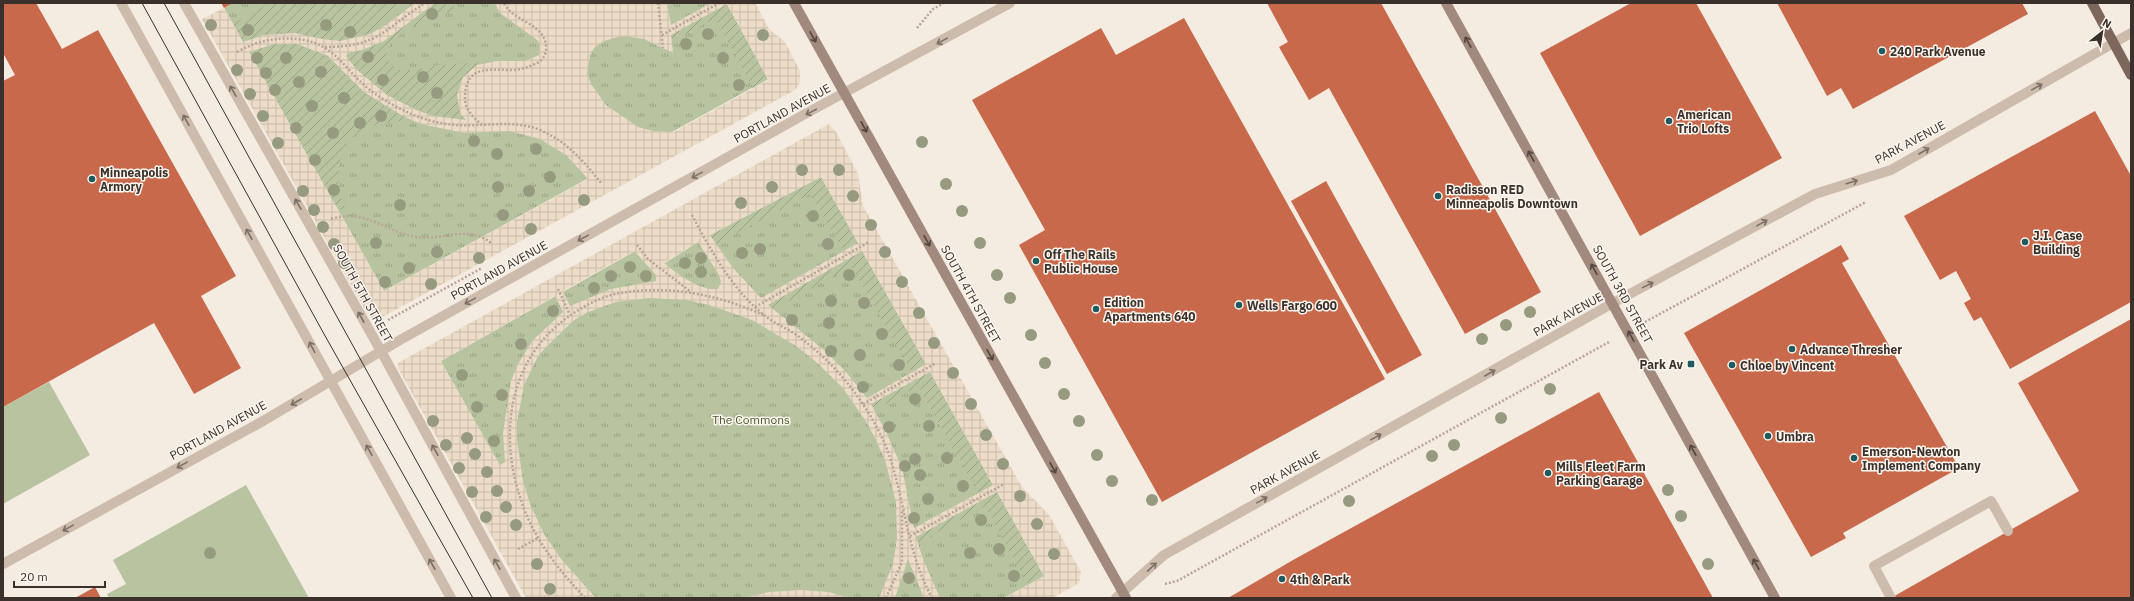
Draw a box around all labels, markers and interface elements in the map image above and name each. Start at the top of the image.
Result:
north arrow [2082,12,2122,52]
text: N [2100,15,2114,31]
one-way arrow [810,31,818,43]
one-way arrow [1464,36,1471,48]
one-way arrow [936,37,948,45]
place label: 240 Park Avenue [1890,44,1986,59]
marker: 240 Park Avenue [1877,46,1887,56]
street label: PORTLAND AVENUE [731,80,833,146]
one-way arrow [2031,82,2043,90]
one-way arrow [229,85,237,97]
place label: American Trio Lofts [1677,107,1731,136]
one-way arrow [805,108,817,116]
one-way arrow [181,114,189,126]
marker: American Trio Lofts [1664,116,1674,126]
street label: PARK AVENUE [1872,117,1948,167]
one-way arrow [860,121,868,133]
one-way arrow [1918,146,1930,154]
one-way arrow [1527,150,1534,162]
place label: Minneapolis Armory [100,165,168,194]
one-way arrow [691,171,703,179]
marker: Minneapolis Armory [87,174,97,184]
one-way arrow [1846,178,1858,186]
place label: Radisson RED Minneapolis Downtown [1446,182,1578,211]
marker: Radisson RED Minneapolis Downtown [1433,191,1443,201]
one-way arrow [293,198,301,210]
one-way arrow [1756,219,1768,226]
one-way arrow [244,228,252,240]
place label: J.I. Case Building [2033,228,2083,257]
one-way arrow [577,234,589,242]
one-way arrow [923,235,931,247]
street label: PORTLAND AVENUE [448,237,550,303]
marker: J.I. Case Building [2020,237,2030,247]
street label: SOUTH 5TH STREET [330,242,396,345]
street label: SOUTH 3RD STREET [1590,242,1656,346]
street label: SOUTH 4TH STREET [938,243,1004,346]
place label: Off The Rails Public House [1044,247,1118,276]
marker: Off The Rails Public House [1031,256,1041,266]
one-way arrow [1590,263,1598,275]
one-way arrow [1642,281,1654,288]
street label: PARK AVENUE [1530,289,1606,339]
place label: Edition Apartments 640 [1104,295,1196,324]
one-way arrow [464,298,476,306]
place label: Wells Fargo 600 [1247,298,1337,313]
marker: Wells Fargo 600 [1234,300,1244,310]
marker: Edition Apartments 640 [1091,304,1101,314]
one-way arrow [357,311,365,323]
one-way arrow [1626,330,1634,342]
one-way arrow [307,342,315,354]
place label: Advance Thresher [1800,342,1902,357]
marker: Advance Thresher [1787,344,1797,354]
one-way arrow [986,348,994,360]
place label: Park Av [1640,357,1684,372]
place label: Chloe by Vincent [1740,358,1835,373]
marker: Park Av [1686,359,1696,369]
marker: Chloe by Vincent [1727,360,1737,370]
one-way arrow [1483,369,1495,377]
street label: PORTLAND AVENUE [167,397,269,463]
one-way arrow [290,398,302,406]
park label: The Commons [712,412,790,427]
place label: Umbra [1776,429,1814,444]
marker: Umbra [1763,431,1773,441]
one-way arrow [1370,432,1382,440]
one-way arrow [430,444,438,456]
one-way arrow [1689,444,1697,456]
place label: Emerson-Newton Implement Company [1862,444,1981,473]
one-way arrow [364,445,372,457]
street label: PARK AVENUE [1247,447,1323,497]
marker: Emerson-Newton Implement Company [1849,453,1859,463]
place label: Mills Fleet Farm Parking Garage [1556,459,1646,488]
one-way arrow [176,462,188,469]
one-way arrow [1049,462,1057,474]
marker: Mills Fleet Farm Parking Garage [1543,468,1553,478]
one-way arrow [1256,495,1268,503]
one-way arrow [62,524,74,532]
one-way arrow [427,558,435,570]
one-way arrow [493,558,501,570]
one-way arrow [1752,558,1759,570]
scale bar [14,563,105,589]
one-way arrow [1146,563,1156,572]
text: 20 m [20,569,48,584]
place label: 4th & Park [1290,572,1350,587]
marker: 4th & Park [1277,574,1287,584]

